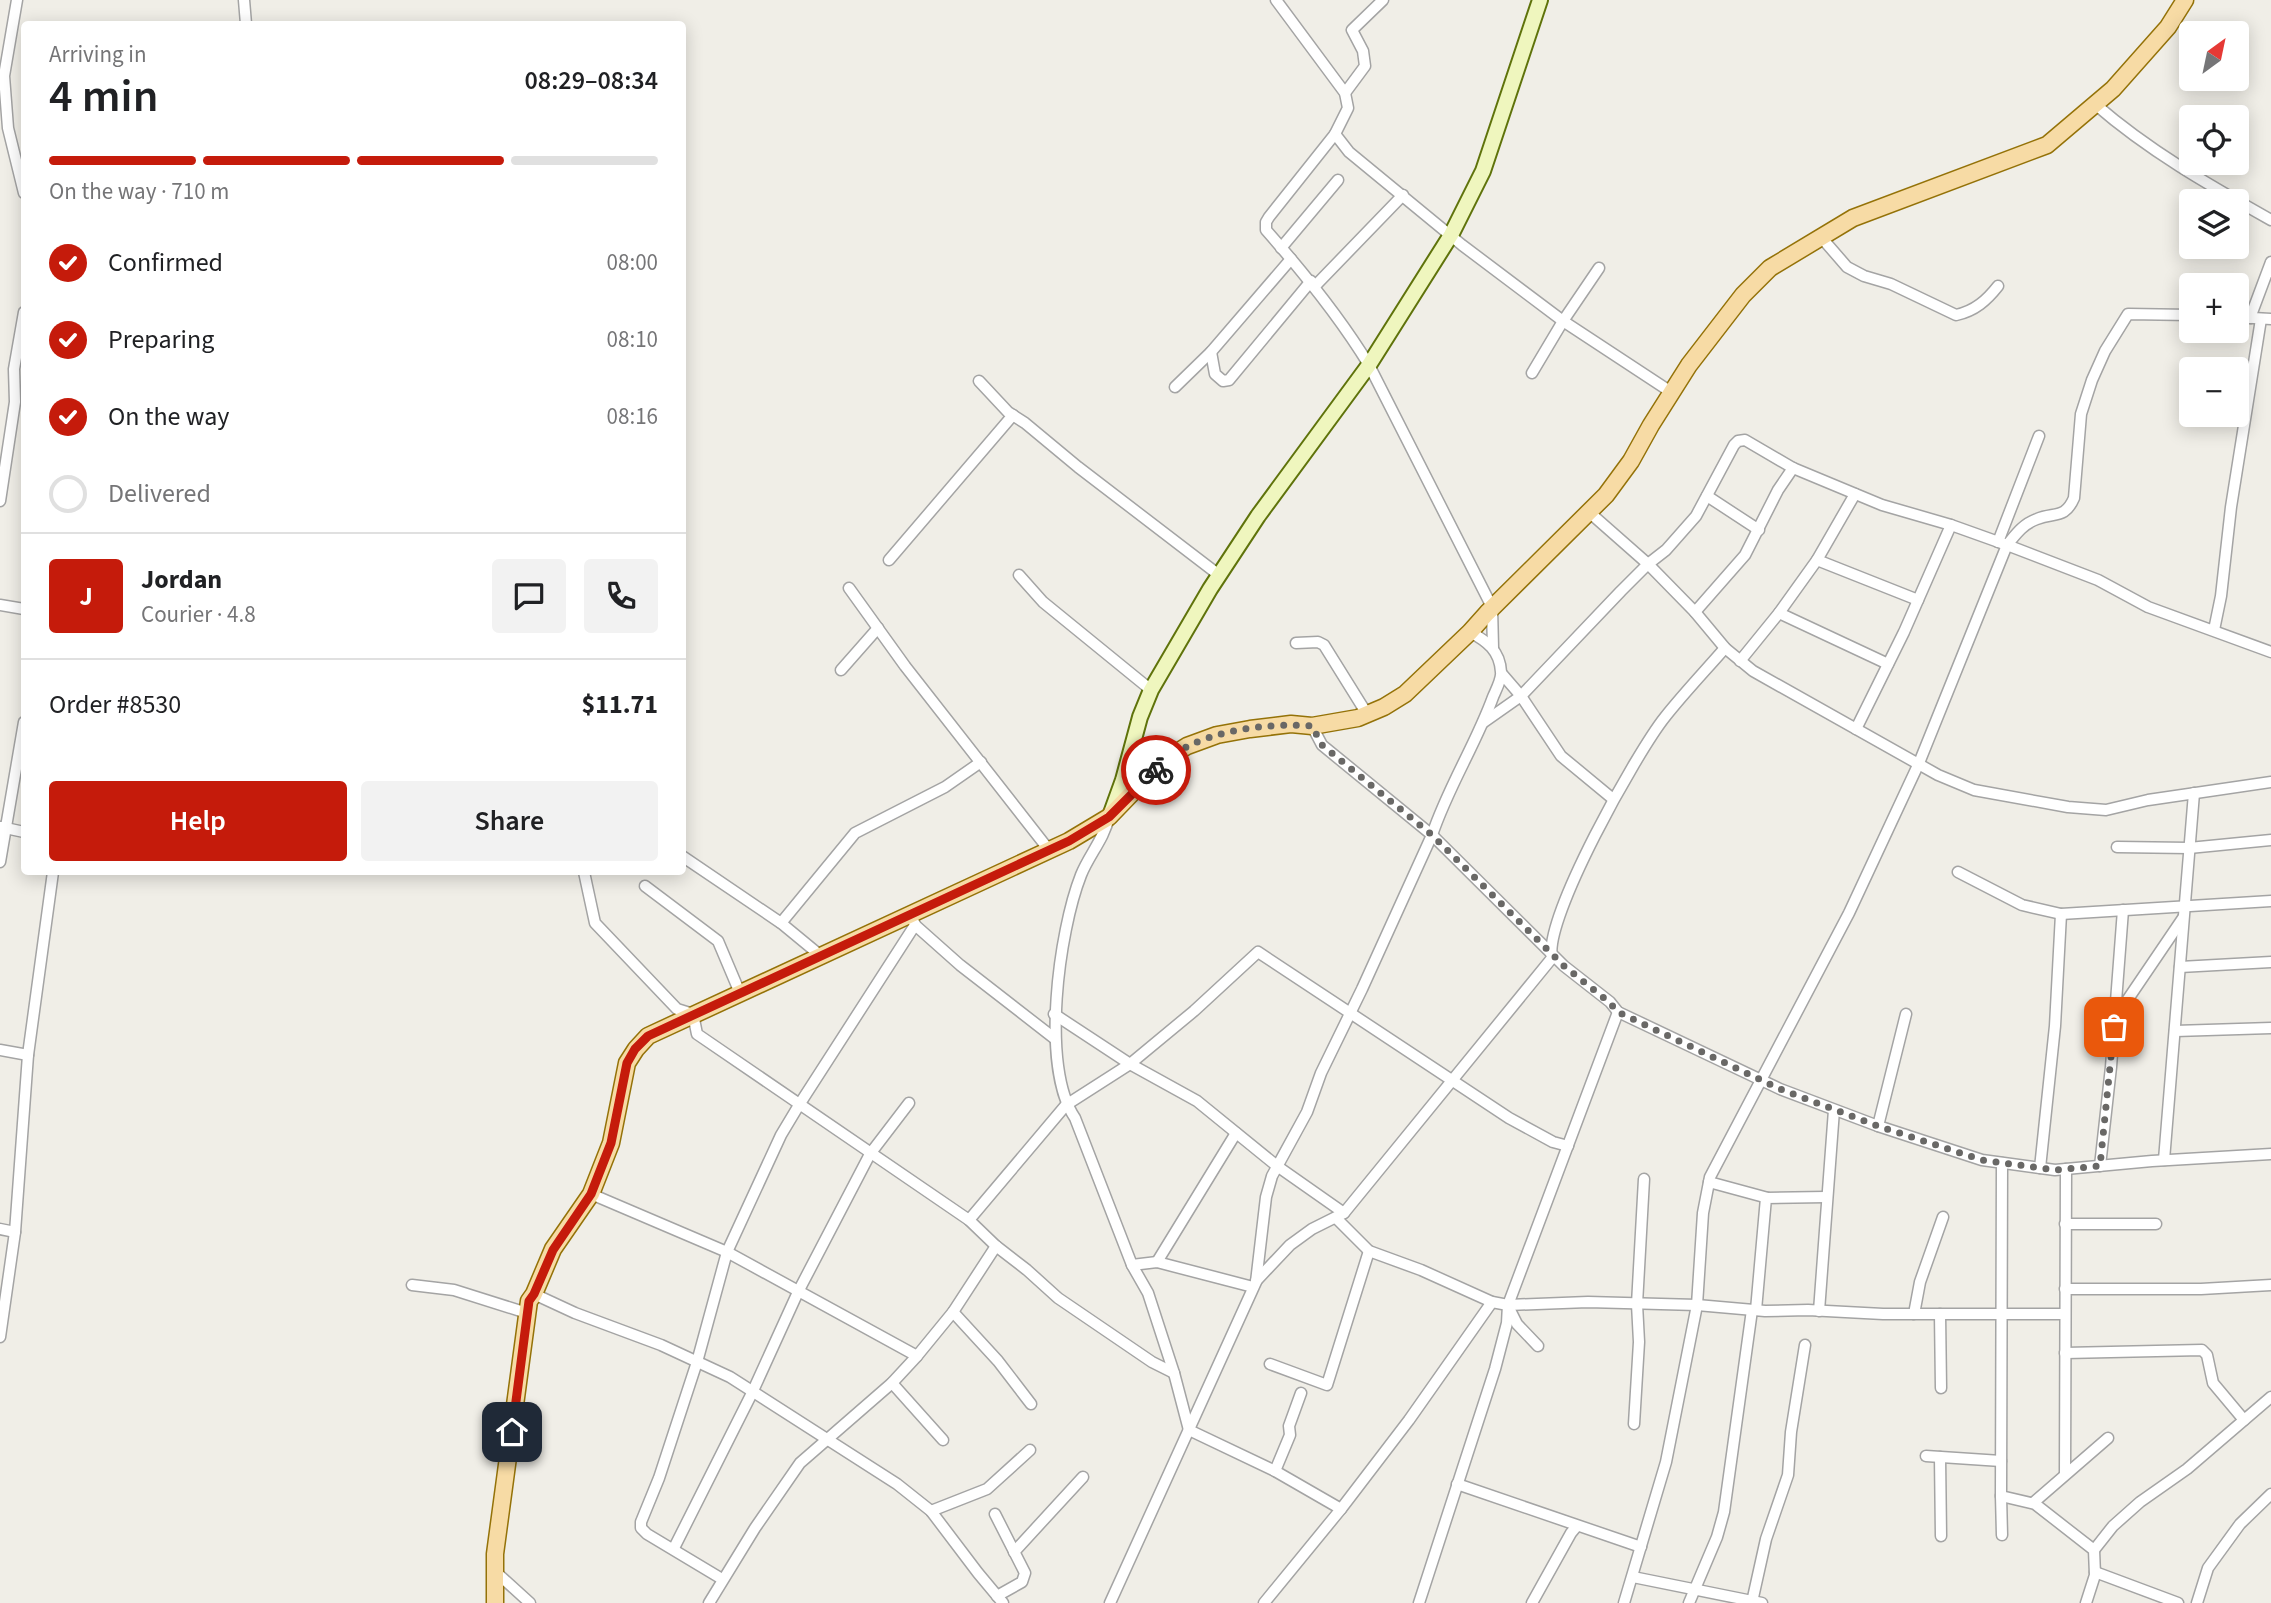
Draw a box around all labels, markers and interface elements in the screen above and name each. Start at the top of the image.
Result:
north arrow [2179,21,2249,91]
map controls [2179,21,2249,427]
text: Arriving in [49,38,147,71]
text: 08:29–08:34 [525,62,658,99]
text: 4 min [49,64,158,129]
button: locate [2179,105,2249,175]
text: On the way · 710 m [49,175,229,208]
button: layers [2179,189,2249,259]
icon: check [49,244,87,282]
text: Confirmed [108,244,223,281]
text: 08:00 [607,246,658,279]
button: + [2179,273,2249,343]
icon: check [49,321,87,359]
text: Preparing [108,321,214,358]
text: 08:10 [607,323,658,356]
button: − [2179,357,2249,427]
icon: check [49,398,87,436]
text: On the way [108,398,229,435]
text: 08:16 [607,400,658,433]
text: Delivered [108,475,211,512]
button: chat [492,559,566,633]
button: phone [584,559,658,633]
text: Jordan [141,561,222,598]
text: J [79,578,93,615]
text: Courier · 4.8 [141,598,256,631]
text: Order #8530 [49,686,181,723]
text: $11.71 [582,686,658,723]
courier [1121,735,1191,805]
icon: bike [1137,751,1175,789]
button: Help [49,781,347,861]
button: Share [361,781,658,861]
pin [2084,997,2144,1057]
icon: bag [2095,1008,2133,1046]
pin [482,1402,542,1462]
icon: home [493,1413,531,1451]

